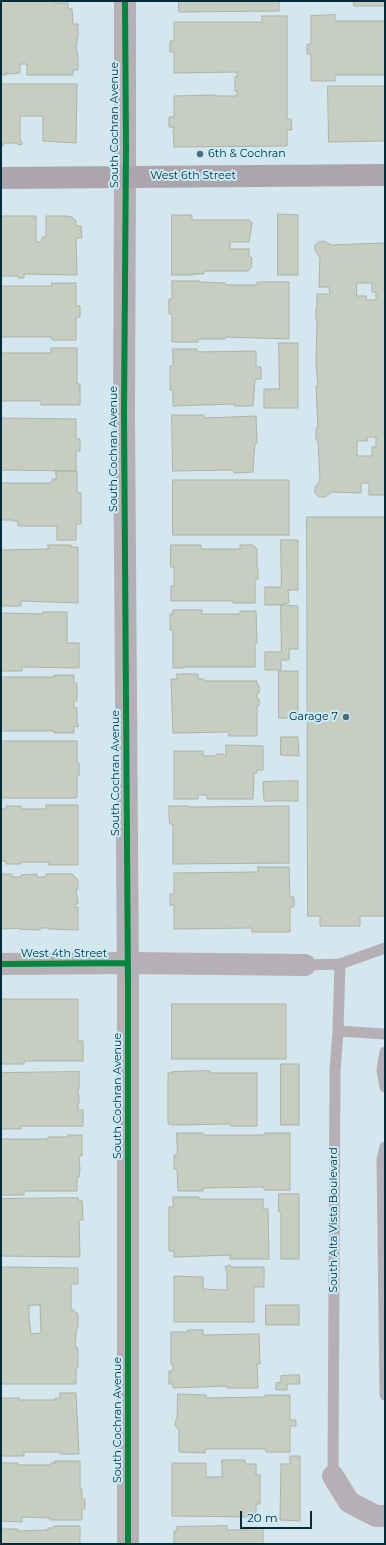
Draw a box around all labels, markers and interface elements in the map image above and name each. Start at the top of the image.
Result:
street label: South Cochran Avenue [108,62,122,188]
place label: 6th & Cochran [208,147,286,161]
marker: 6th & Cochran [195,149,205,159]
street label: West 6th Street [150,169,236,183]
street label: South Cochran Avenue [107,386,121,512]
street label: South Cochran Avenue [109,710,123,836]
place label: Garage 7 [289,710,338,724]
marker: Garage 7 [341,712,351,722]
street label: West 4th Street [21,947,107,961]
street label: South Cochran Avenue [111,1033,125,1159]
street label: South Alta Vista Boulevard [327,1147,341,1293]
street label: South Cochran Avenue [111,1357,125,1483]
scale bar [242,1503,314,1529]
text: 20 m [247,1510,278,1525]

